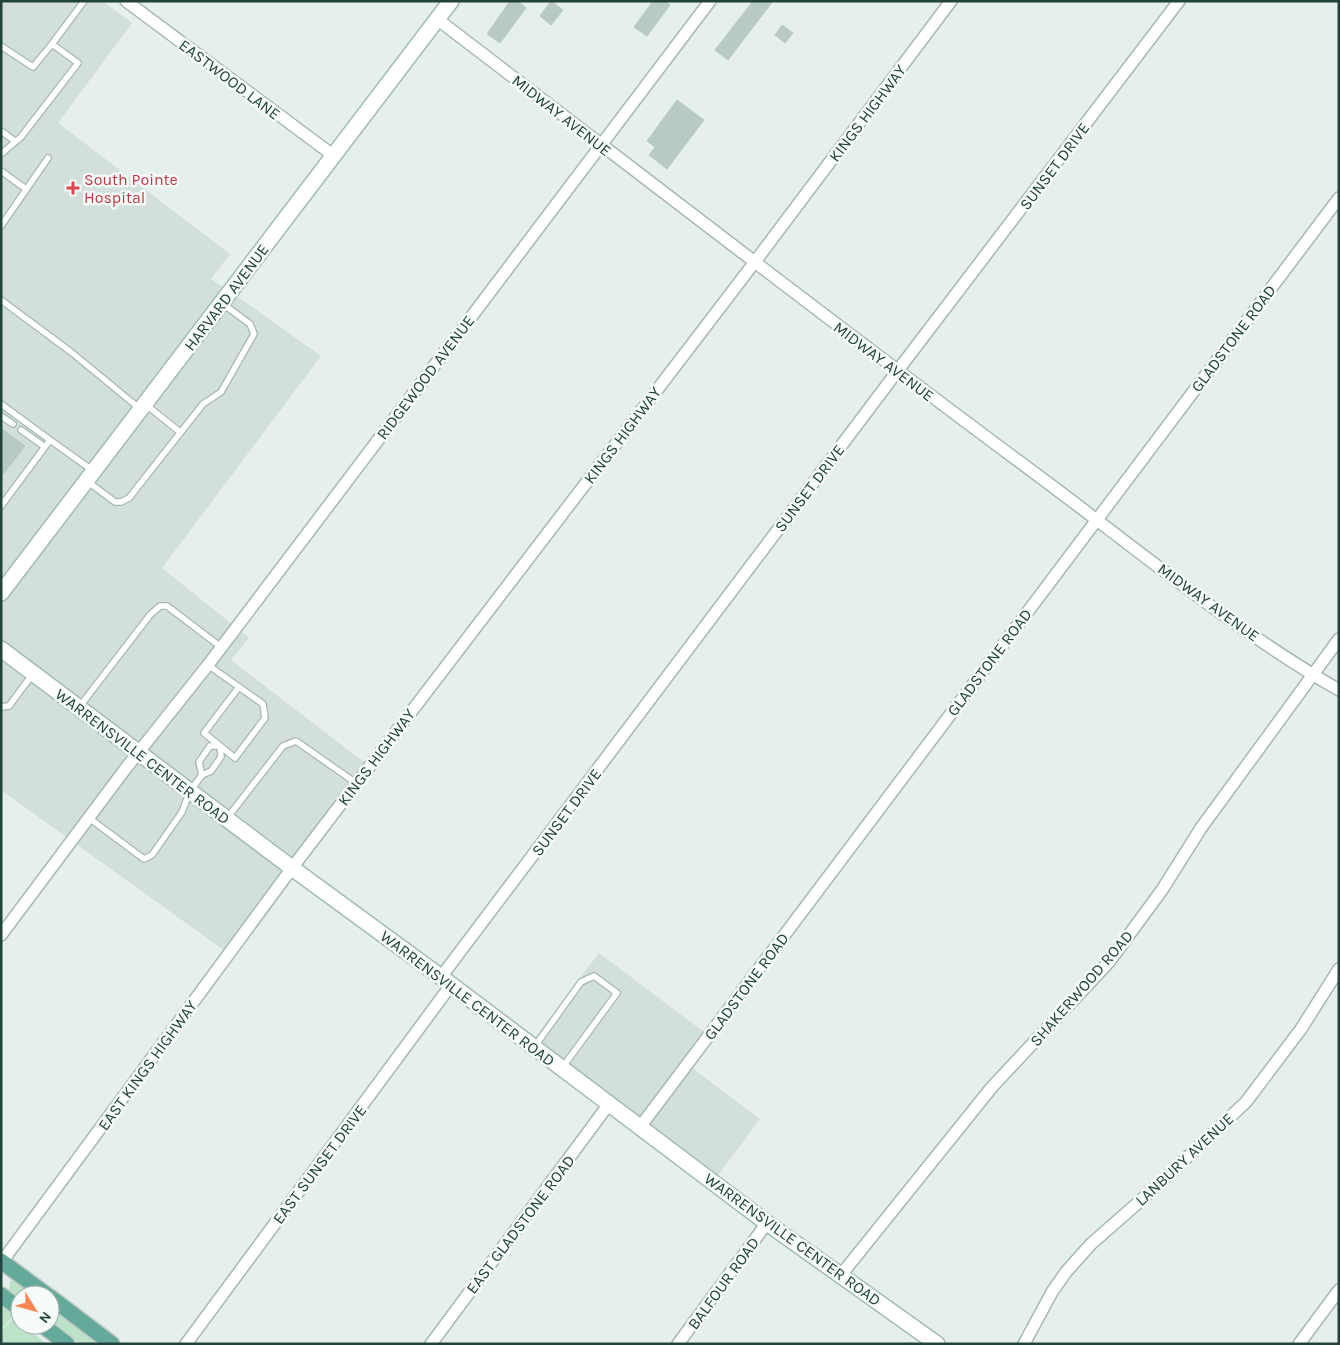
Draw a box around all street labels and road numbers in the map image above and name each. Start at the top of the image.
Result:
street label: EASTWOOD LANE [175,35,284,124]
street label: KINGS HIGHWAY [825,61,910,166]
street label: MIDWAY AVENUE [508,71,615,160]
street label: SUNSET DRIVE [1015,119,1093,214]
street label: HARVARD AVENUE [180,240,273,354]
street label: GLADSTONE ROAD [1187,281,1280,396]
street label: RIDGEWOOD AVENUE [373,311,478,443]
street label: MIDWAY AVENUE [830,317,938,405]
street label: KINGS HIGHWAY [580,383,665,488]
street label: SUNSET DRIVE [770,441,848,536]
street label: MIDWAY AVENUE [1154,559,1263,646]
street label: GLADSTONE ROAD [943,605,1036,720]
street label: WARRENSVILLE CENTER ROAD [52,685,234,828]
street label: KINGS HIGHWAY [334,705,419,810]
street label: SUNSET DRIVE [527,765,605,860]
street label: WARRENSVILLE CENTER ROAD [377,927,559,1070]
street label: SHAKERWOOD ROAD [1026,927,1137,1050]
street label: GLADSTONE ROAD [700,929,793,1044]
street label: EAST KINGS HIGHWAY [94,996,201,1134]
street label: EAST SUNSET DRIVE [268,1101,370,1228]
street label: LANBURY AVENUE [1131,1109,1237,1210]
street label: EAST GLADSTONE ROAD [462,1151,579,1297]
street label: WARRENSVILLE CENTER ROAD [701,1169,885,1310]
street label: BALFOUR ROAD [684,1234,763,1333]

